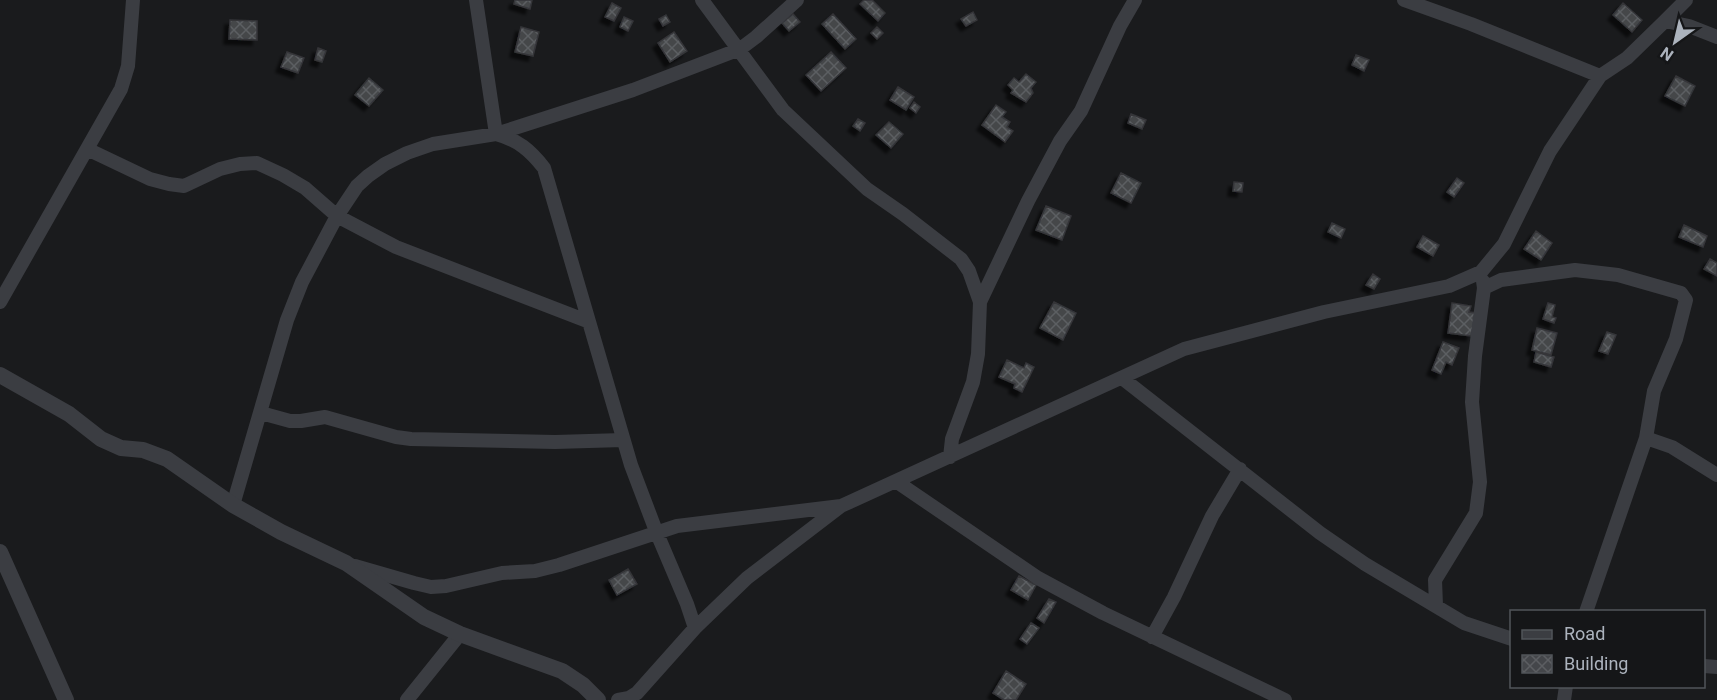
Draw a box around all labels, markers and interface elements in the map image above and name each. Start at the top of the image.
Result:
north arrow [1645,12,1705,72]
text: N [1657,43,1677,65]
legend [1510,610,1705,688]
text: Road [1564,623,1605,644]
text: Building [1564,653,1628,674]

